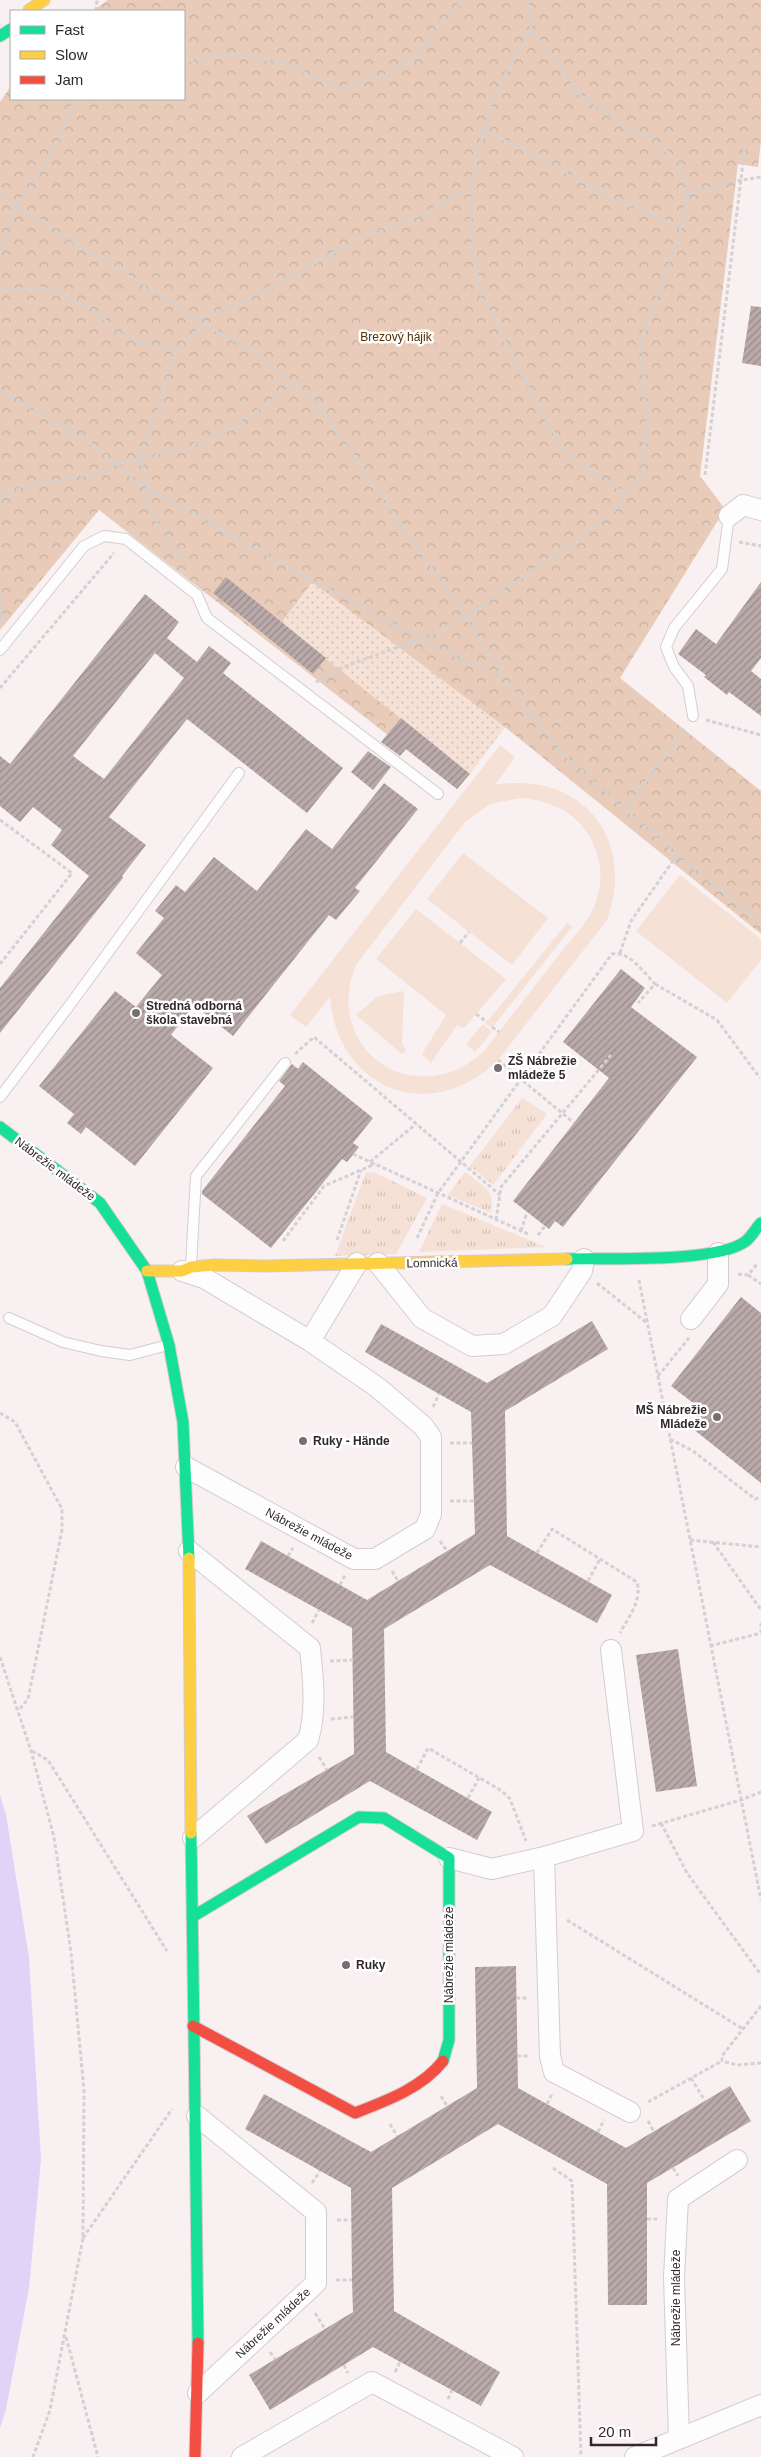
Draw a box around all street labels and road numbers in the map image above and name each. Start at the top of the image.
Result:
street label: Nábrežie mládeže [12,1134,98,1204]
street label: Lomnická [406,1256,458,1270]
street label: Nábrežie mládeže [263,1505,355,1563]
street label: Nábrežie mládeže [442,1906,456,2003]
street label: Nábrežie mládeže [669,2249,683,2346]
street label: Nábrežie mládeže [233,2285,313,2361]

